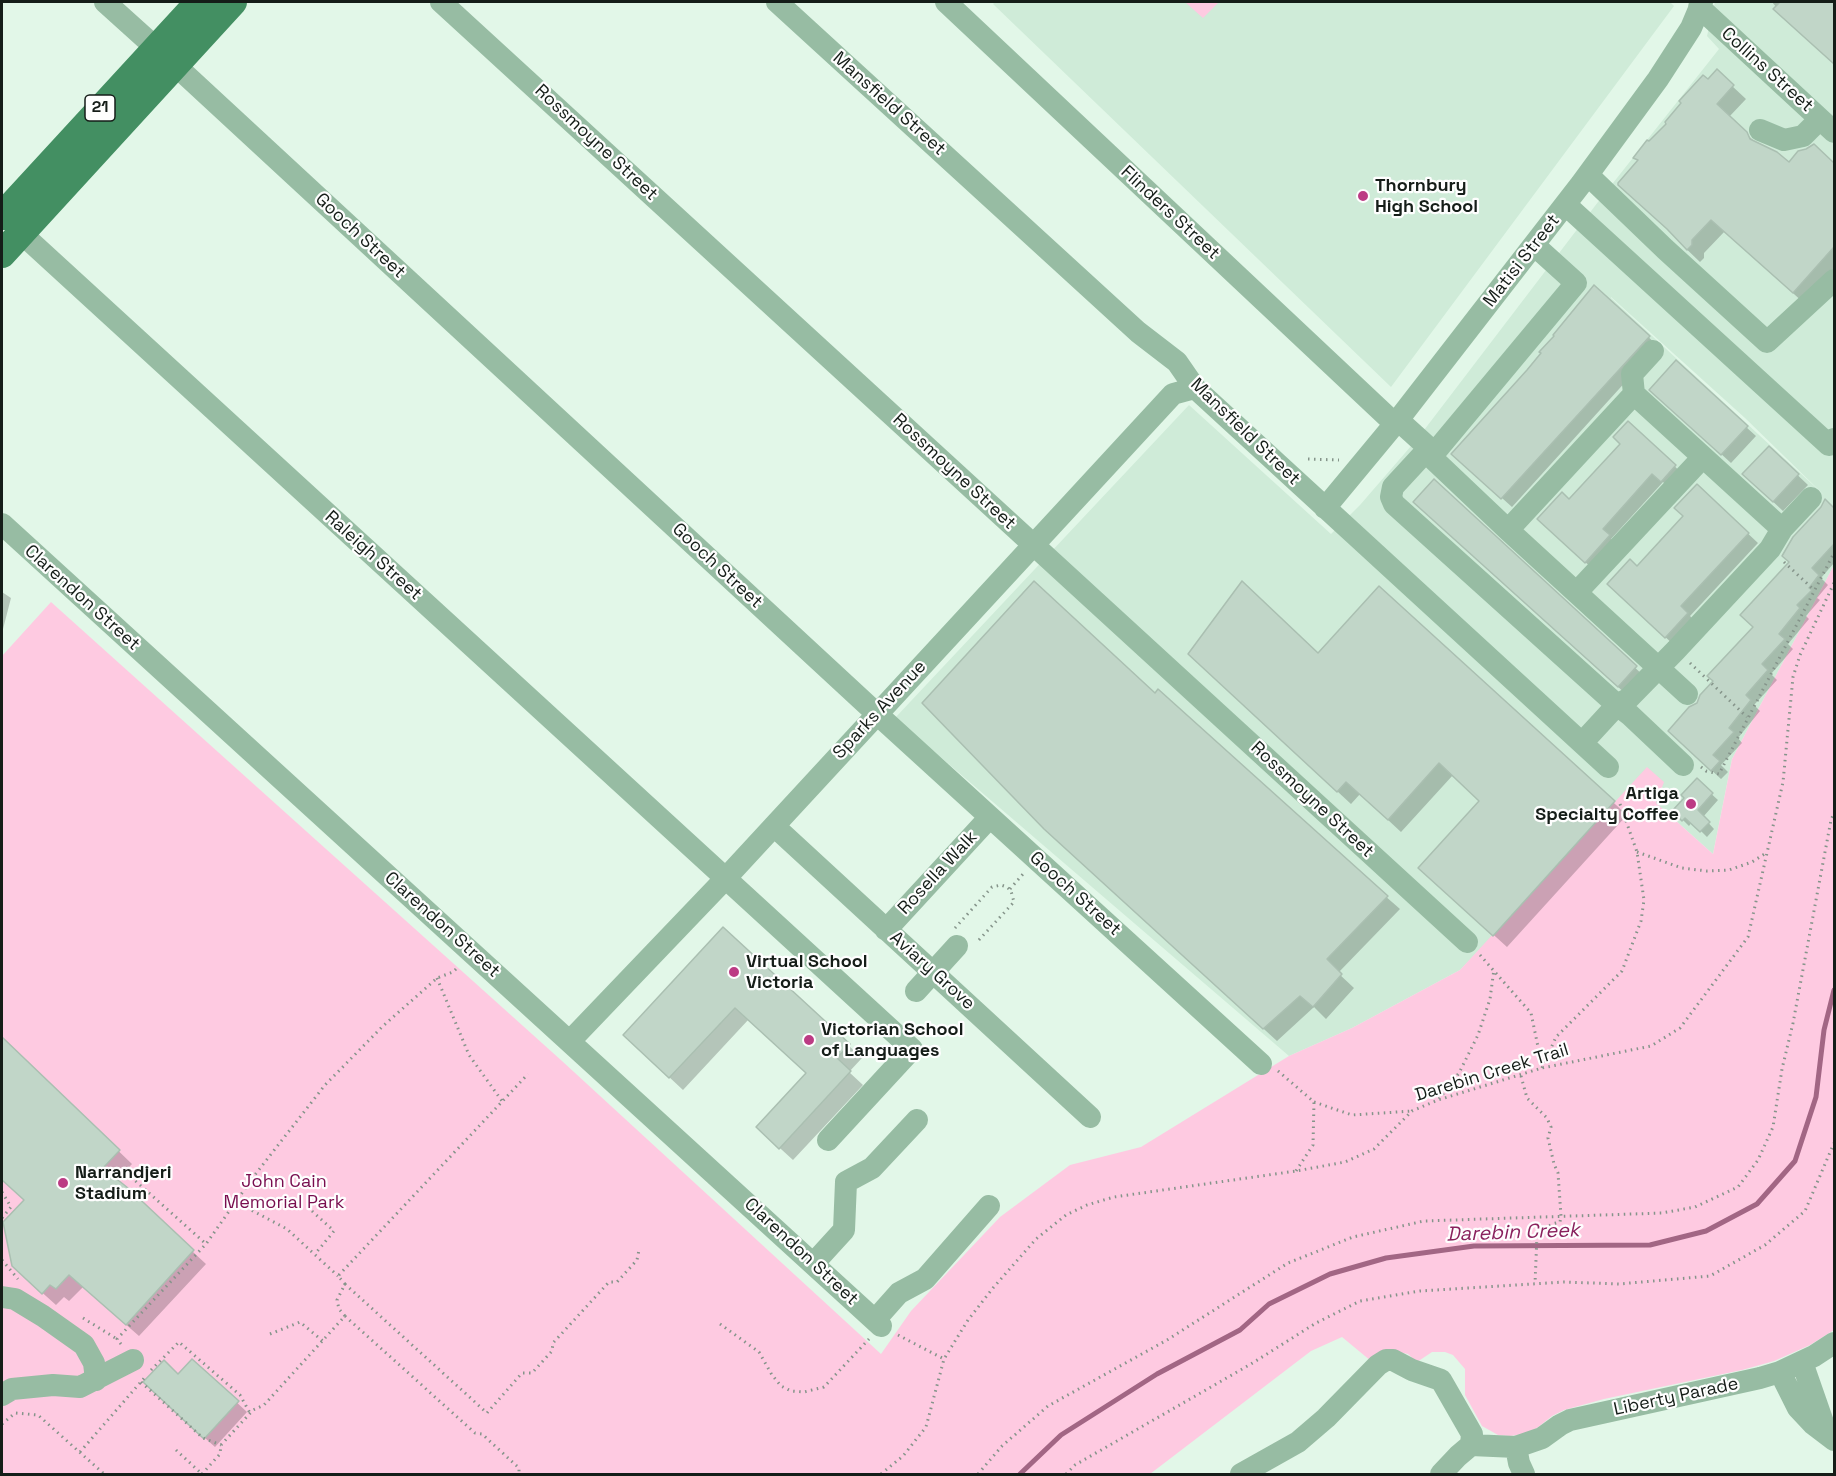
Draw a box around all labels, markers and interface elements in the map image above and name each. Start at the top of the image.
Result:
street label: Collins Street [1717,23,1817,117]
street label: Mansfield Street [828,48,950,160]
street label: Rossmoyne Street [530,80,662,206]
road number: 21 [85,95,115,121]
street label: Flinders Street [1116,162,1224,264]
place label: Thornbury High School [1375,175,1478,218]
street label: Gooch Street [310,189,410,283]
marker: Thornbury High School [1356,189,1370,203]
street label: Matisi Street [1479,210,1565,312]
street label: Mansfield Street [1186,374,1304,490]
street label: Rossmoyne Street [888,409,1020,535]
street label: Raleigh Street [320,507,426,605]
street label: Gooch Street [667,519,767,613]
street label: Clarendon Street [20,541,144,655]
street label: Sparks Avenue [829,656,931,764]
street label: Rossmoyne Street [1246,737,1378,863]
place label: Artiga Specialty Coffee [1535,783,1679,826]
marker: Artiga Specialty Coffee [1684,797,1698,811]
street label: Rosella Walk [894,827,982,919]
street label: Gooch Street [1025,847,1125,941]
street label: Clarendon Street [380,868,504,982]
street label: Aviary Grove [885,927,979,1015]
place label: Virtual School Victoria [746,951,867,994]
marker: Virtual School Victoria [727,965,741,979]
place label: Victorian School of Languages [821,1019,963,1062]
marker: Victorian School of Languages [802,1033,816,1047]
street label: Darebin Creek Trail [1413,1039,1571,1107]
place label: Narrandjeri Stadium [75,1162,172,1204]
park label: John Cain Memorial Park [224,1171,344,1214]
marker: Narrandjeri Stadium [56,1176,70,1190]
street label: Clarendon Street [740,1194,862,1310]
water label: Darebin Creek [1446,1219,1580,1247]
street label: Liberty Parade [1612,1373,1740,1421]

